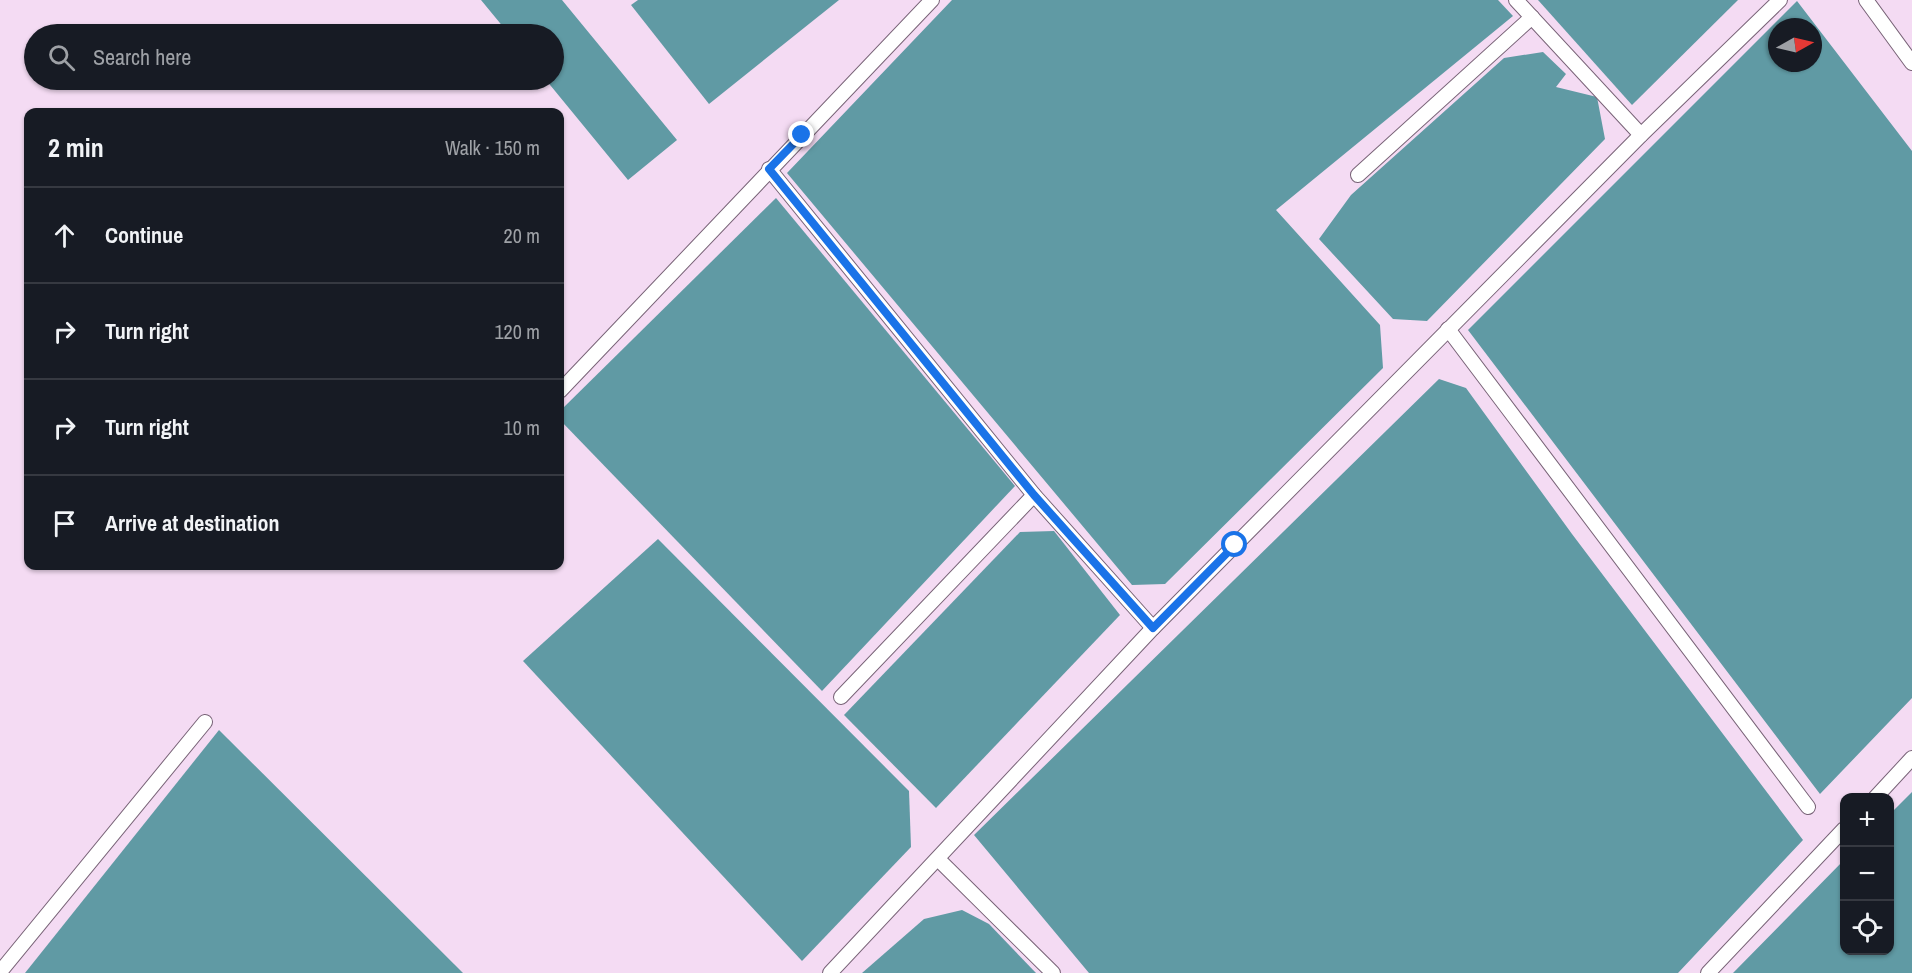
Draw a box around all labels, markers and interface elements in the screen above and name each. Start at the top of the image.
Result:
north arrow [1768,18,1822,72]
search box [24,24,564,90]
icon: search [45,41,78,74]
text: Search here [93,42,191,72]
route end [788,121,814,147]
text: 2 min [48,130,104,165]
text: Walk · 150 m [445,134,540,161]
icon: ahead [48,219,81,252]
text: Continue [105,220,183,250]
text: 20 m [504,222,540,249]
icon: right [48,315,81,348]
text: Turn right [105,316,189,346]
text: 120 m [494,318,540,345]
icon: right [48,411,81,444]
text: Turn right [105,412,189,442]
text: 10 m [504,414,540,441]
icon: arrive [48,507,81,540]
text: Arrive at destination [105,508,279,538]
route start [1221,531,1247,557]
map controls [1840,793,1894,955]
button: + [1840,793,1894,847]
button: − [1840,847,1894,901]
button: locate [1840,901,1894,955]

